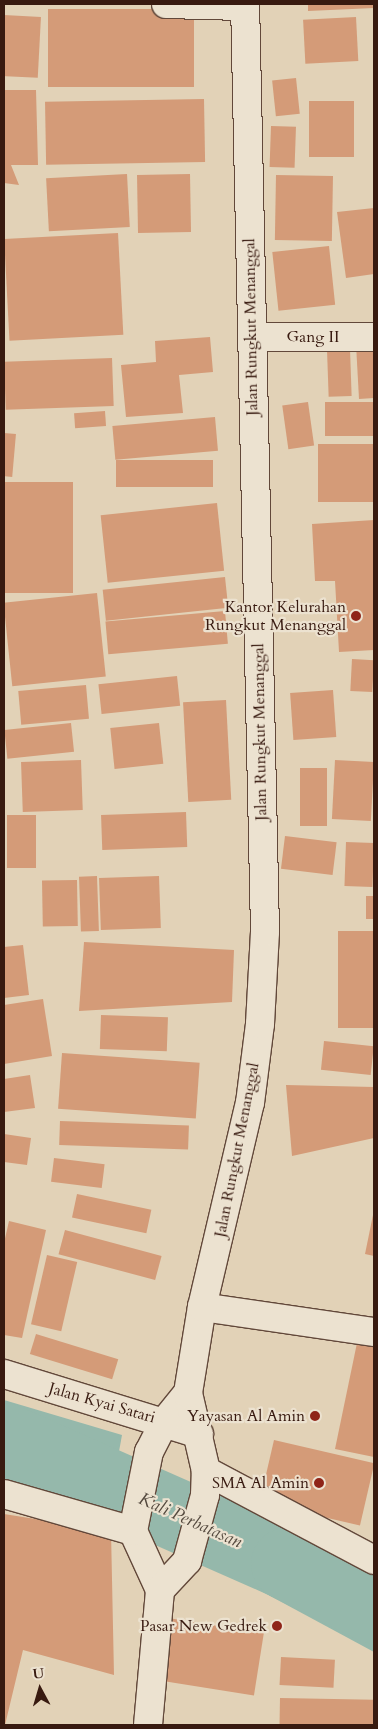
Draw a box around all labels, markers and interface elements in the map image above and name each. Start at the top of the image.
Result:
street label: Jalan Rungkut Menanggal [240,238,262,416]
street label: Gang II [287,327,339,347]
place label: Kantor Kelurahan Rungkut Menanggal [205,597,346,635]
marker: Kantor Kelurahan Rungkut Menanggal [350,610,362,622]
street label: Jalan Rungkut Menanggal [249,643,271,821]
street label: Jalan Rungkut Menanggal [211,1061,263,1239]
street label: Jalan Kyai Satari [46,1379,158,1427]
place label: Yayasan Al Amin [187,1406,305,1426]
marker: Yayasan Al Amin [309,1410,321,1422]
place label: SMA Al Amin [212,1473,309,1493]
marker: SMA Al Amin [313,1477,325,1489]
water label: Kali Perbatasan [135,1489,245,1553]
place label: Pasar New Gedrek [140,1616,267,1636]
marker: Pasar New Gedrek [271,1620,283,1632]
north arrow [15,1664,65,1714]
text: U [32,1664,45,1684]

